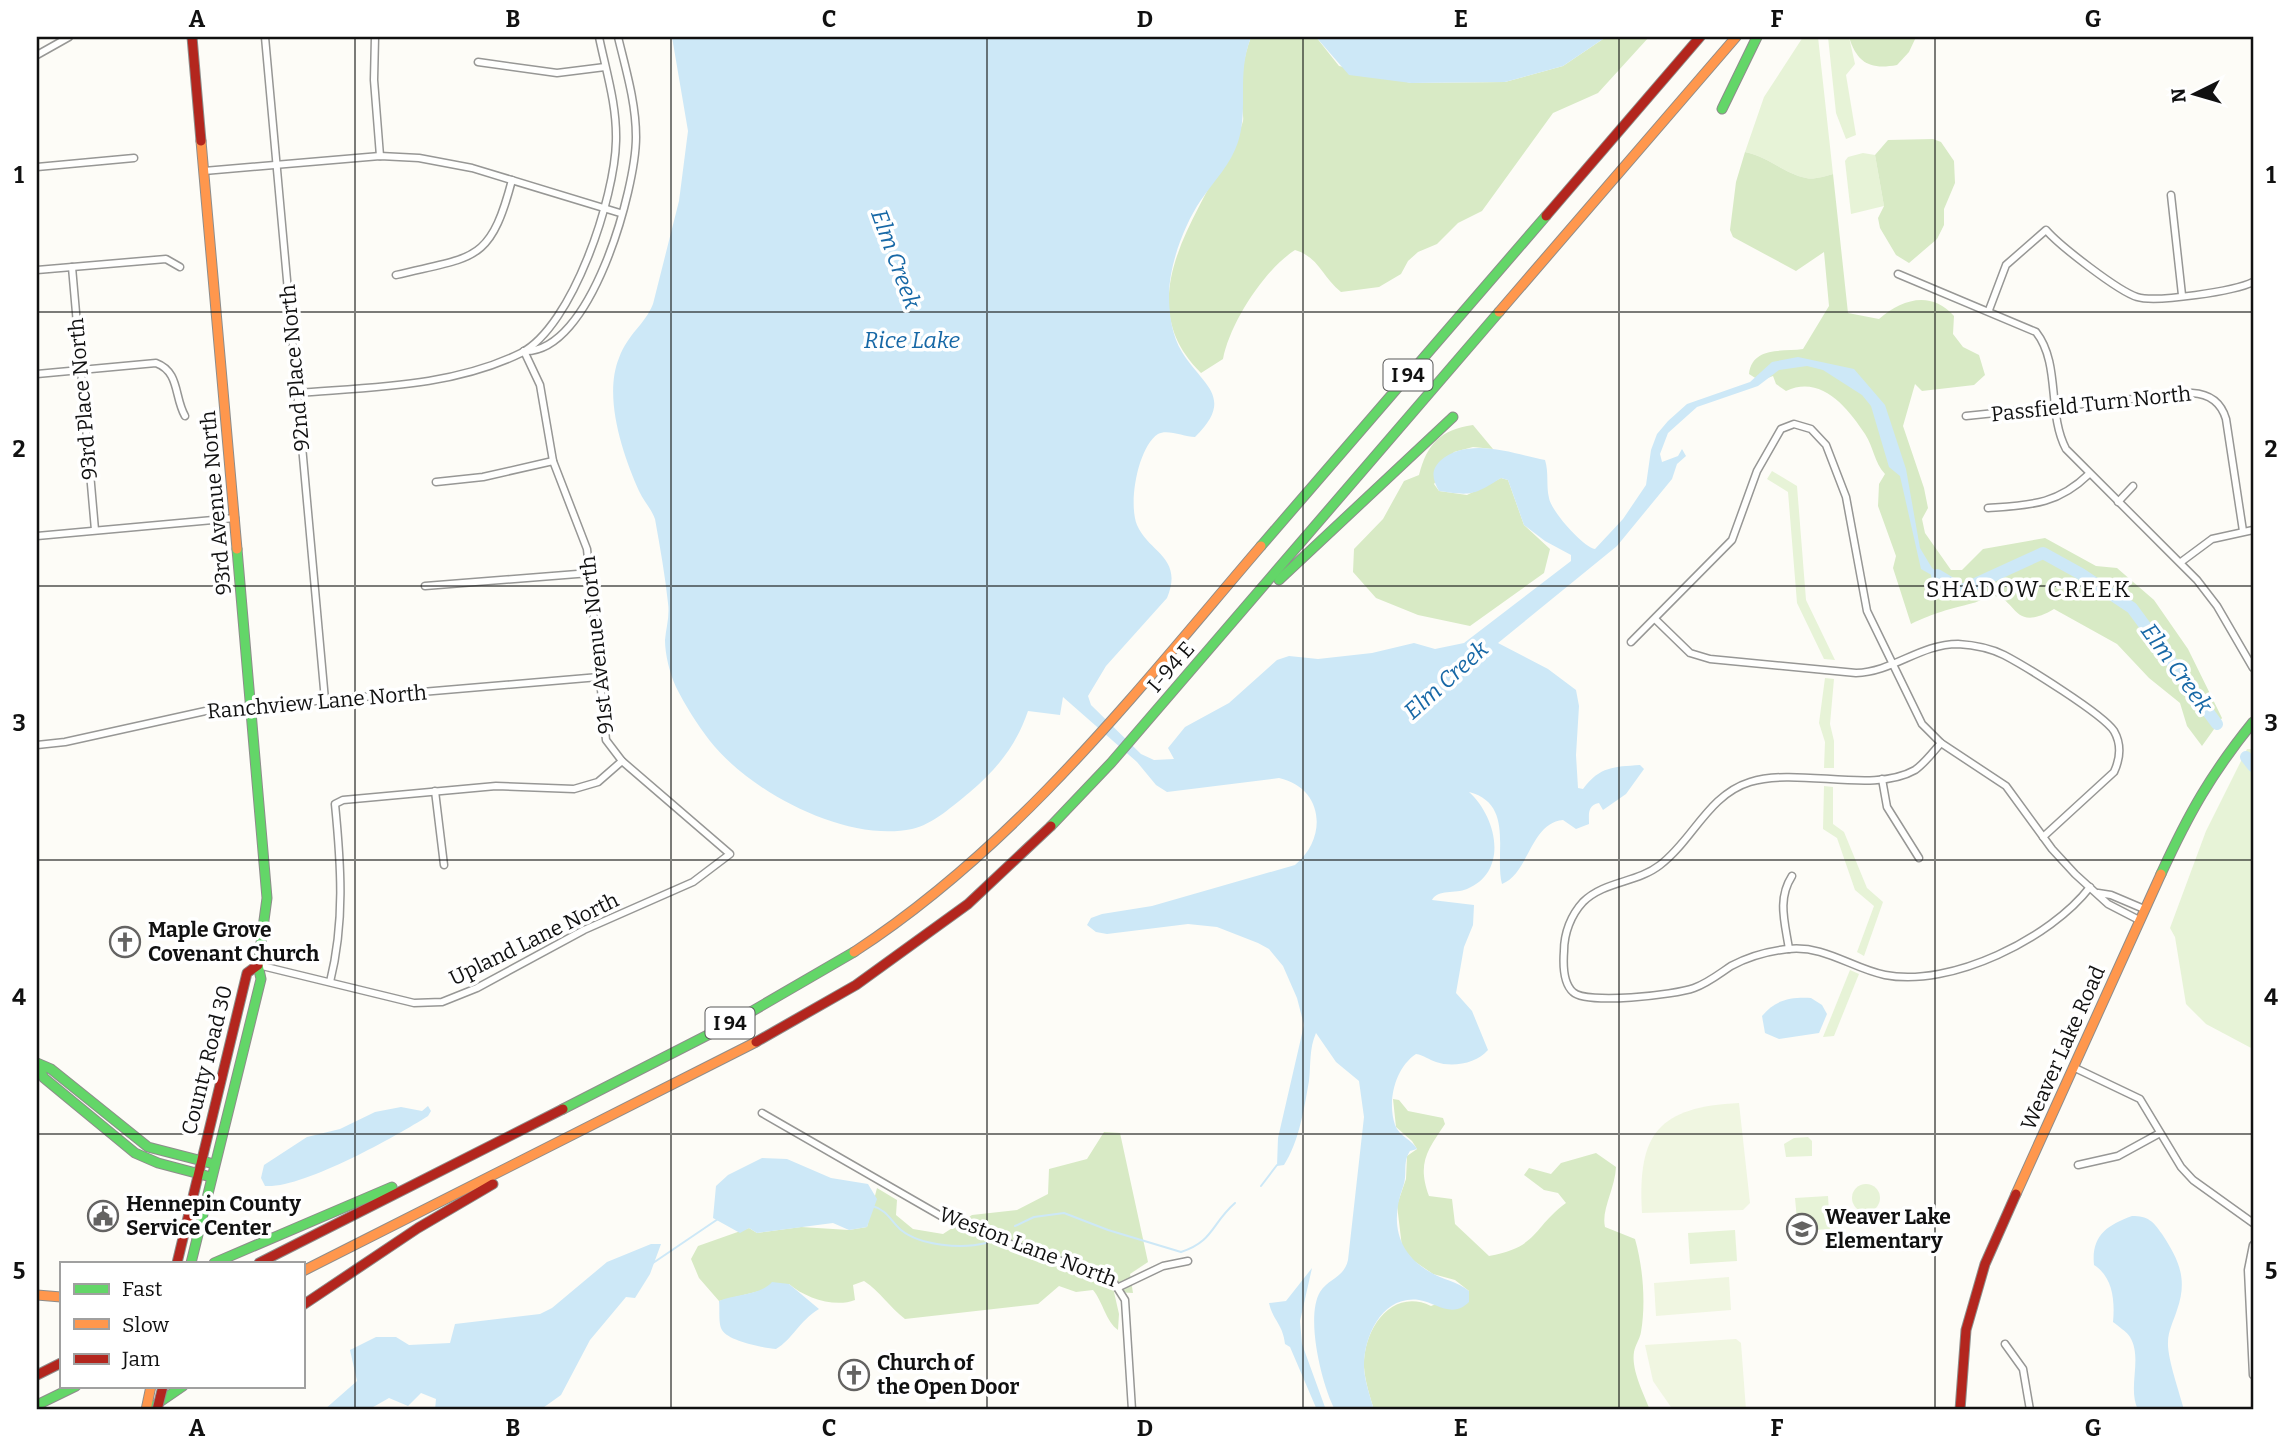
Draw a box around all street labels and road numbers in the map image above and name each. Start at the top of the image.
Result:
street label: 92nd Place North [275,284,315,452]
street label: 93rd Place North [63,317,103,481]
road number: I 94 [1384,360,1432,390]
street label: Passfield Turn North [1990,381,2192,427]
street label: 93rd Avenue North [195,410,237,596]
street label: 91st Avenue North [575,555,619,735]
street label: I-94 E [1142,636,1200,698]
street label: Ranchview Lane North [206,679,428,725]
street label: Upland Lane North [445,887,623,991]
street label: Weaver Lake Road [2015,962,2111,1134]
street label: County Road 30 [176,983,238,1137]
road number: I 94 [706,1007,754,1038]
street label: Weston Lane North [935,1201,1121,1293]

